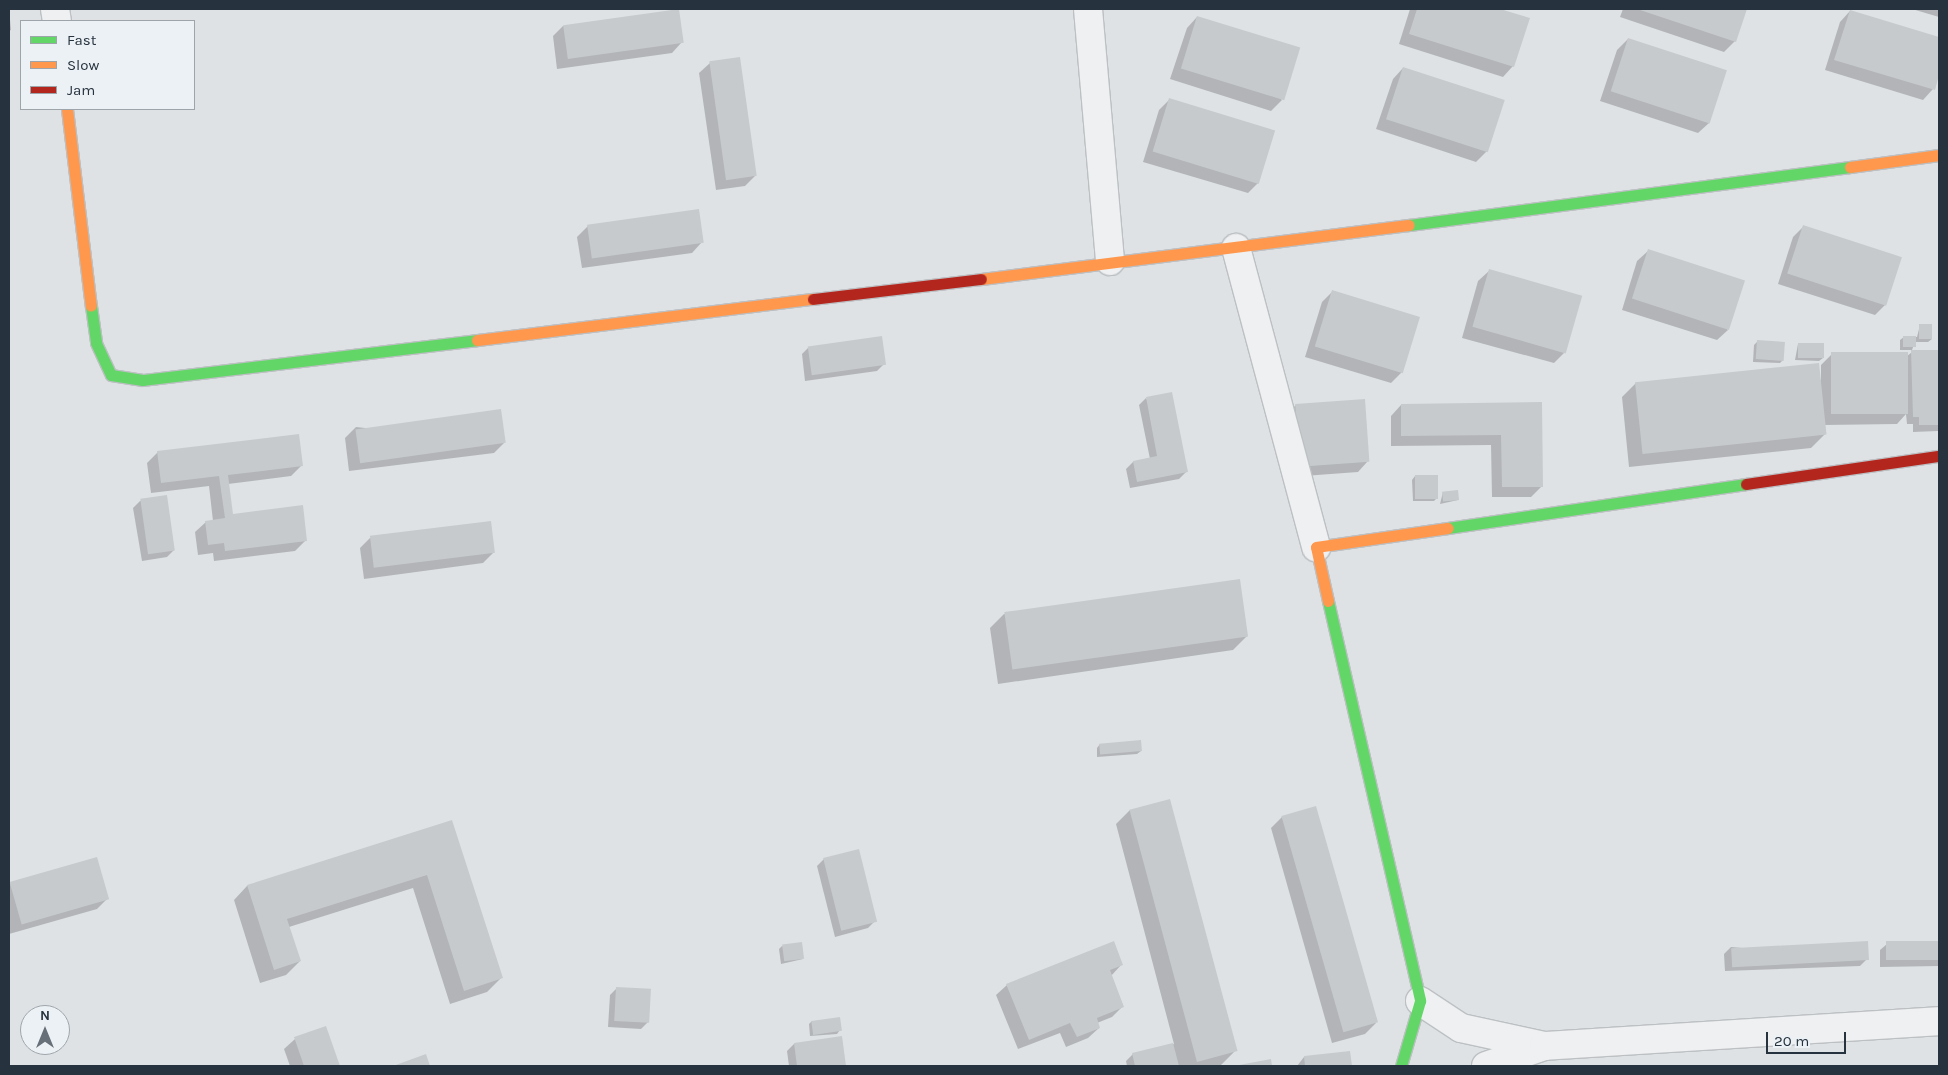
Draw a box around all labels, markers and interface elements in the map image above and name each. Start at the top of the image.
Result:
legend [20,20,195,110]
text: Fast [67,31,96,49]
text: Slow [67,56,99,74]
text: Jam [67,81,95,99]
north arrow [20,1005,70,1055]
text: N [40,1007,50,1024]
scale bar [1768,1022,1848,1054]
text: 20 m [1774,1032,1809,1050]

